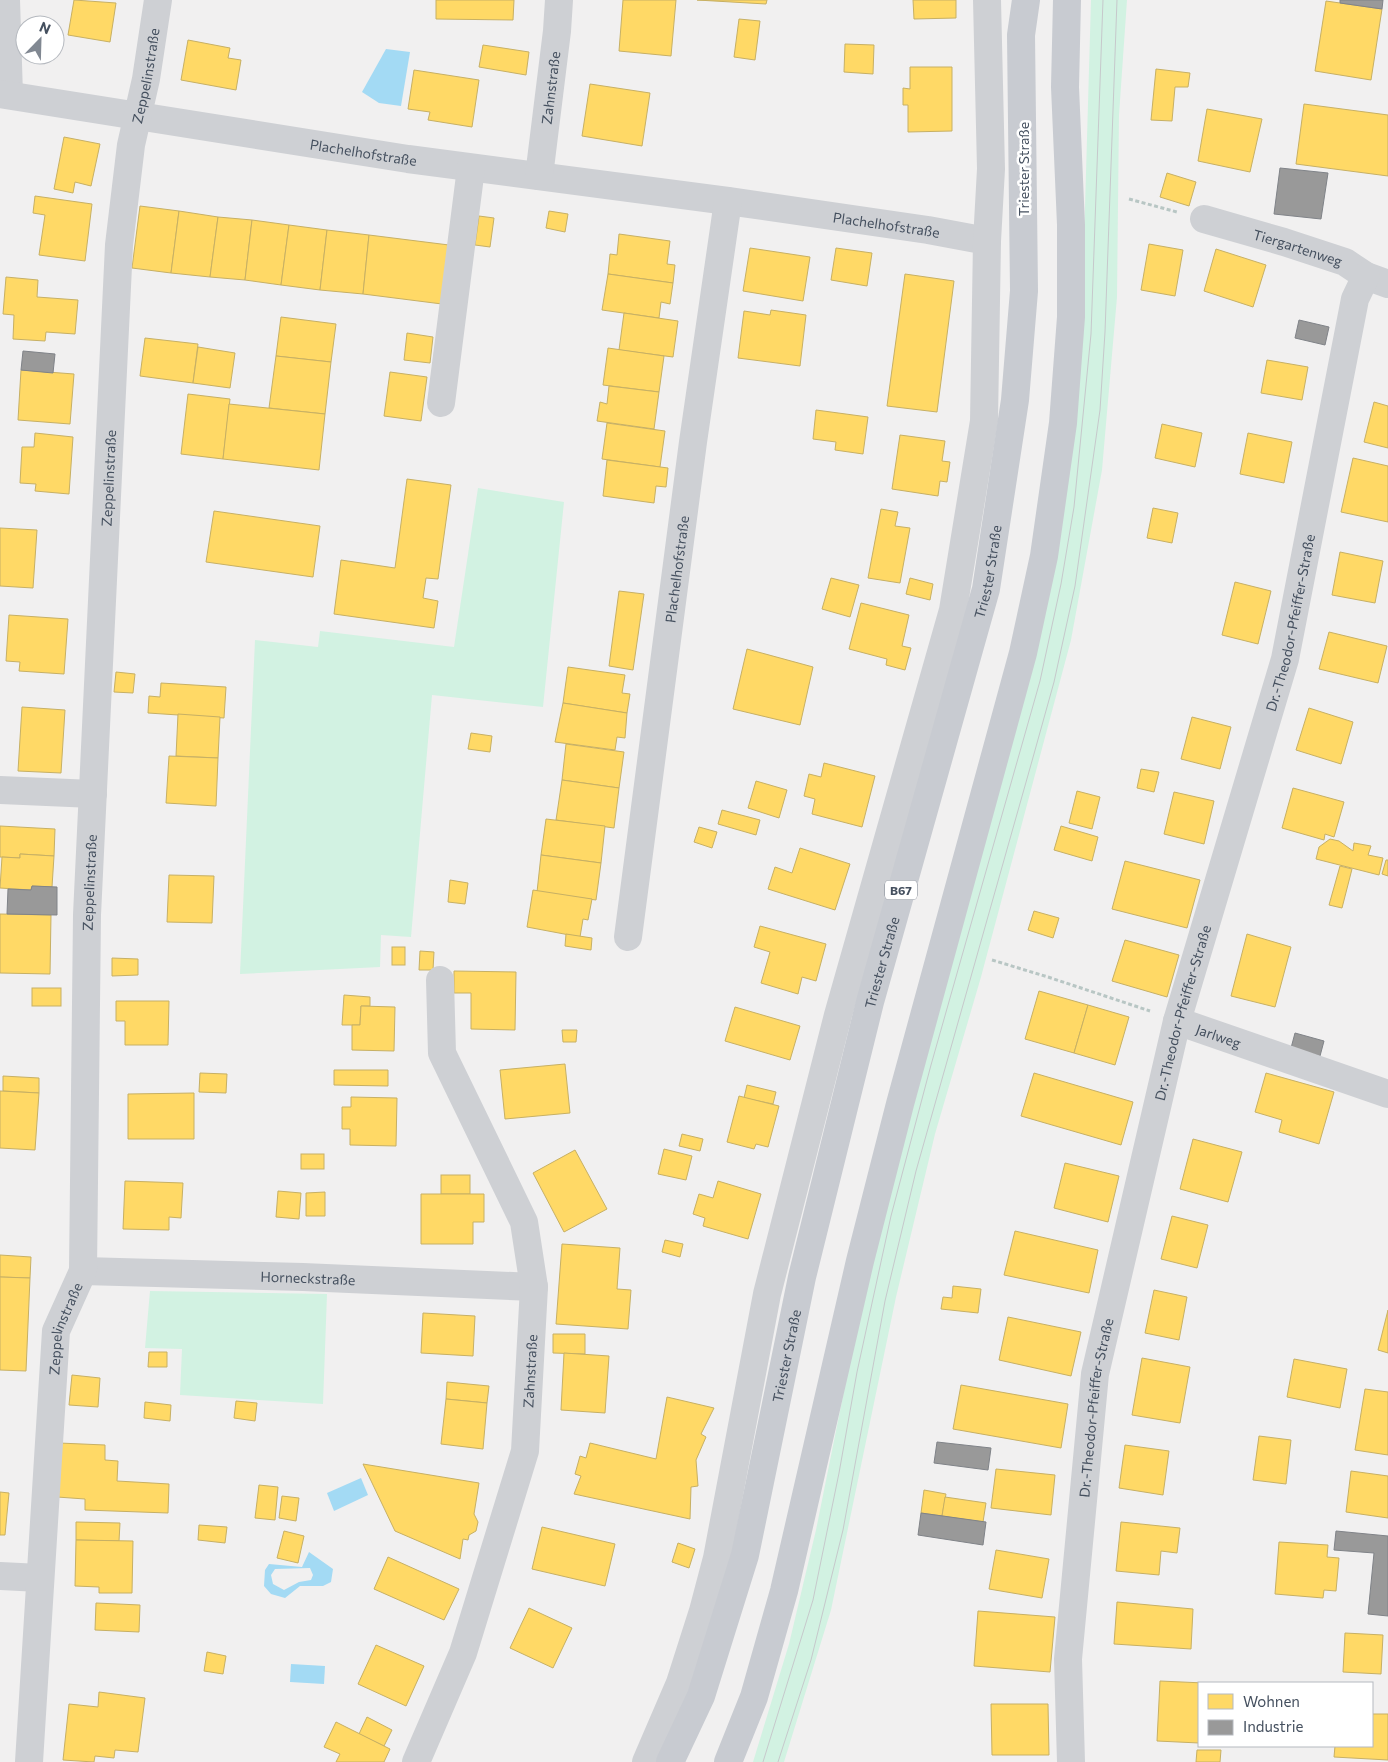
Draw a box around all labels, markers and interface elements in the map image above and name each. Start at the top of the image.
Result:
north arrow [15,15,65,65]
text: N [37,18,53,37]
street label: Zeppelinstraße [128,27,162,125]
street label: Zahnstraße [537,50,563,125]
street label: Triester Straße [1015,122,1032,216]
street label: Plachelhofstraße [309,135,418,169]
street label: Plachelhofstraße [832,208,941,241]
street label: Tiergartenweg [1251,225,1345,269]
street label: Zeppelinstraße [97,429,119,527]
street label: Plachelhofstraße [661,515,692,624]
street label: Triester Straße [970,524,1004,620]
street label: Dr.-Theodor-Pfeiffer-Straße [1261,533,1318,713]
street label: Zeppelinstraße [78,834,99,931]
road number: B67 [885,880,917,900]
street label: Triester Straße [860,914,902,1010]
street label: Dr.-Theodor-Pfeiffer-Straße [1150,923,1214,1102]
street label: Jarlweg [1194,1020,1244,1051]
street label: Horneckstraße [260,1267,356,1288]
street label: Zeppelinstraße [45,1280,85,1376]
street label: Triester Straße [768,1308,804,1404]
street label: Dr.-Theodor-Pfeiffer-Straße [1075,1316,1116,1498]
street label: Zahnstraße [519,1334,540,1408]
legend [1198,1682,1373,1747]
text: Wohnen [1243,1692,1300,1710]
text: Industrie [1243,1717,1304,1735]

